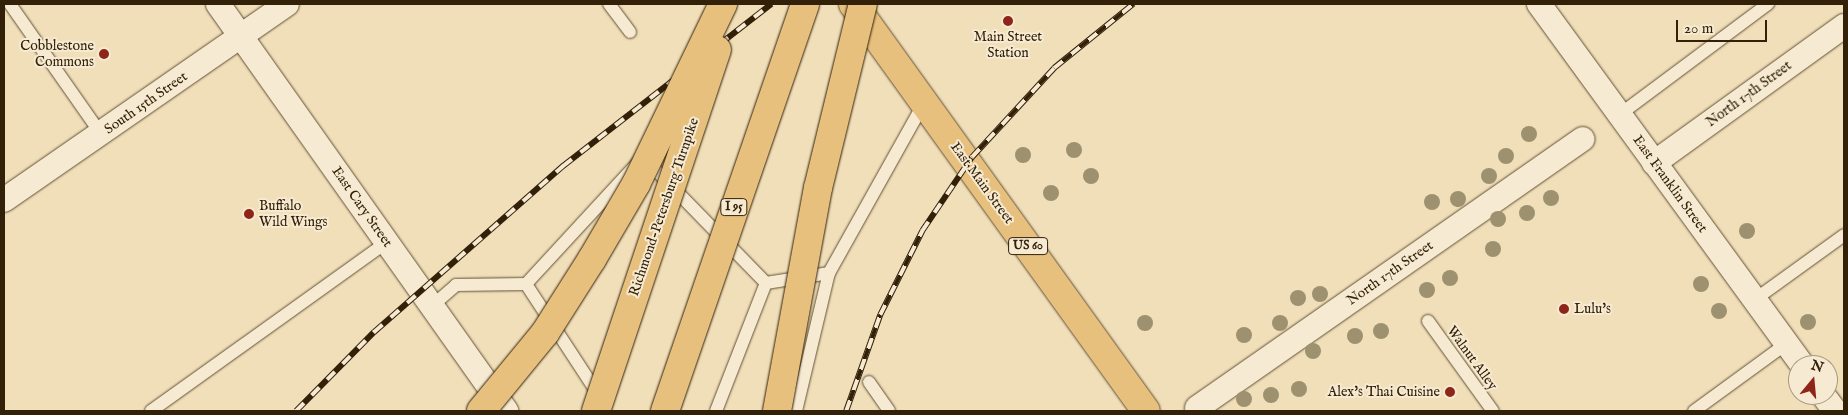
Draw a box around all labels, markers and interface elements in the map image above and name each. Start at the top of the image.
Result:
scale bar [1678,10,1769,42]
marker: Main Street Station [1002,15,1014,27]
text: 20 m [1684,19,1713,38]
place label: Main Street Station [974,29,1042,62]
place label: Cobblestone Commons [20,38,94,70]
marker: Cobblestone Commons [98,48,110,60]
street label: North 17th Street [1703,57,1795,131]
street label: South 15th Street [101,68,191,138]
street label: Richmond-Petersburg Turnpike [626,116,702,298]
street label: East Franklin Street [1629,132,1711,236]
street label: East Main Street [947,139,1017,227]
street label: East Cary Street [328,163,396,251]
place label: Buffalo Wild Wings [259,198,327,230]
road number: I 95 [720,198,748,216]
marker: Buffalo Wild Wings [243,208,255,220]
road number: US 60 [1008,237,1048,256]
street label: North 17th Street [1344,237,1436,309]
place label: Lulu's [1574,301,1611,317]
marker: Lulu's [1558,303,1570,315]
street label: Walnut Alley [1443,323,1501,393]
north arrow [1788,355,1838,405]
text: N [1809,356,1826,377]
place label: Alex's Thai Cuisine [1328,384,1440,400]
marker: Alex's Thai Cuisine [1444,386,1456,398]

